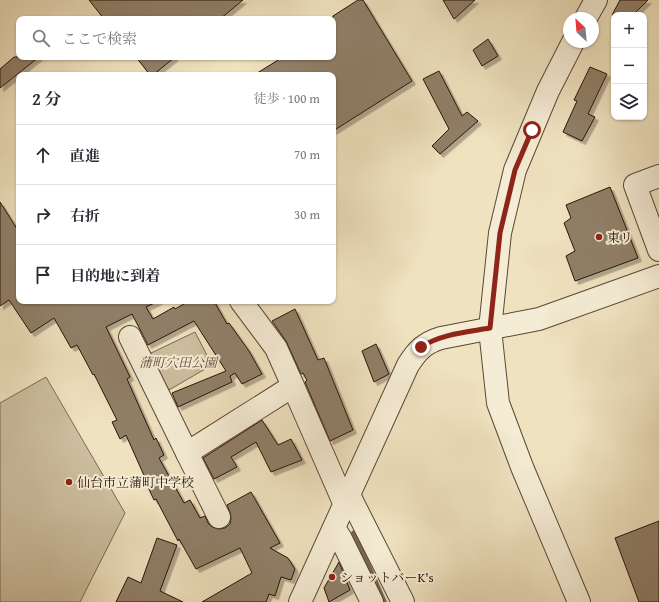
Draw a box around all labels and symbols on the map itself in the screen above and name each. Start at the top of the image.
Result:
north arrow [563,12,599,48]
route start [523,121,541,139]
place label: 東リ [607,228,633,247]
marker: 東リ [594,232,604,242]
route end [412,338,430,356]
park label: 蒲町穴田公園 [139,353,219,372]
place label: 仙台市立蒲町中学校 [77,473,194,492]
marker: 仙台市立蒲町中学校 [64,477,74,487]
place label: ショットバーK's [340,568,434,587]
marker: ショットバーK's [327,572,337,582]

